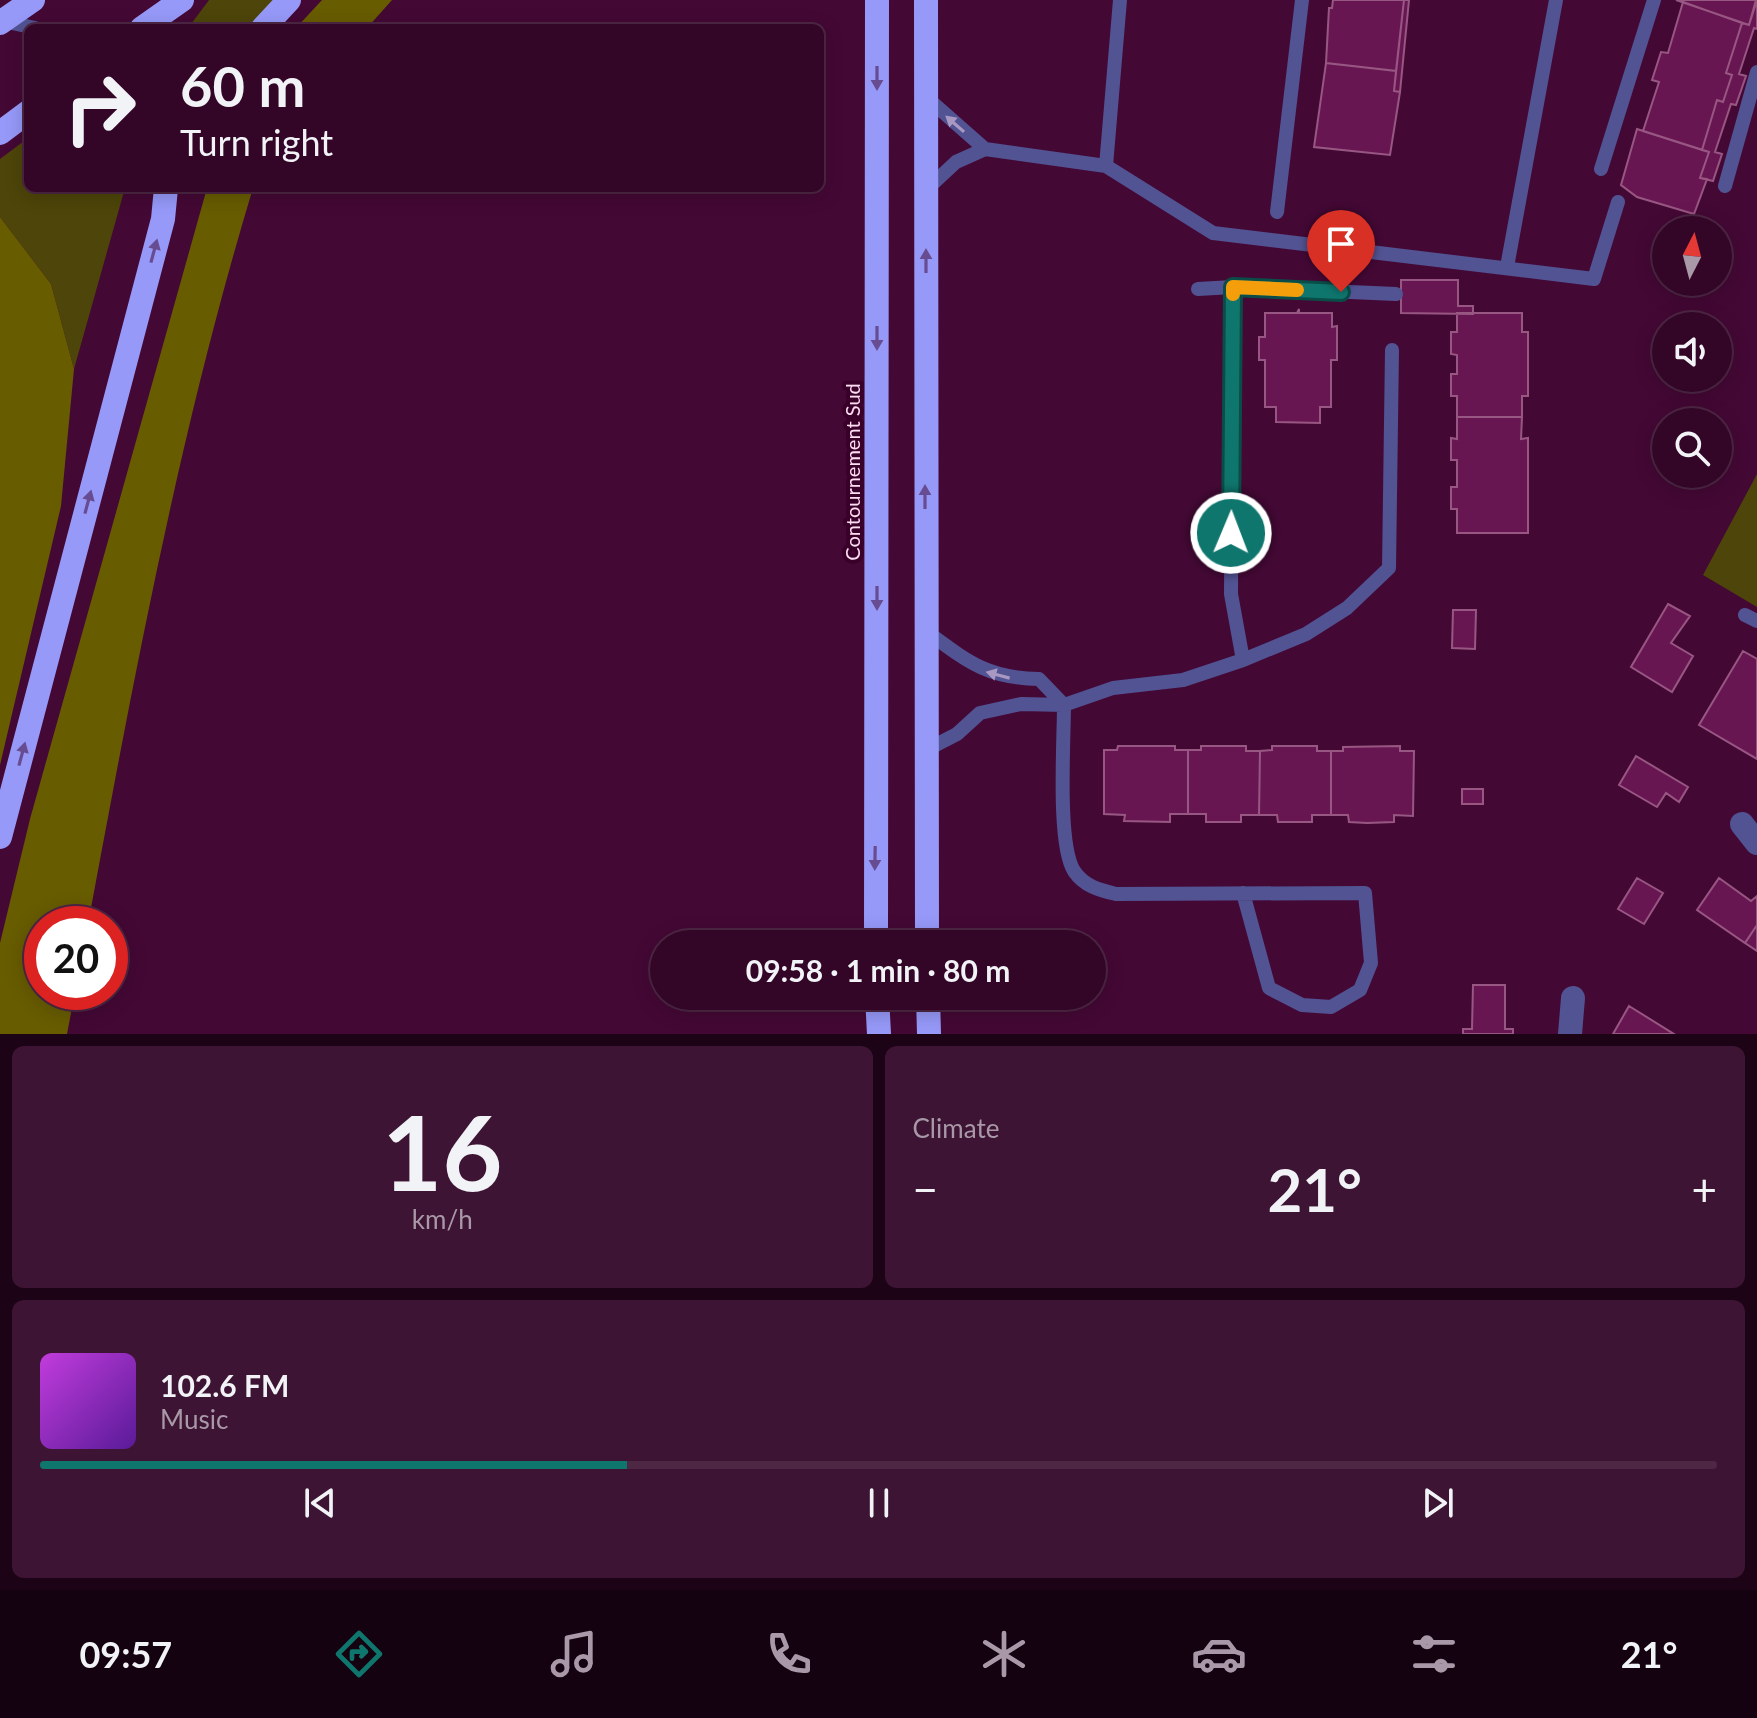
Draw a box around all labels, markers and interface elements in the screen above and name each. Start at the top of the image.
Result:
text: 60 m [180,52,305,119]
icon: right [48,56,152,160]
one-way arrow [871,66,883,91]
one-way arrow [945,116,964,134]
text: Turn right [180,120,333,164]
pin [1307,210,1375,292]
north arrow [1652,216,1732,296]
map controls [1652,216,1732,488]
icon: arrive [1319,222,1363,266]
one-way arrow [149,238,161,263]
one-way arrow [920,248,932,273]
button: sound [1652,312,1732,392]
one-way arrow [871,326,883,351]
street label: Contournement Sud [840,383,864,561]
button: search [1652,408,1732,488]
one-way arrow [919,484,931,509]
one-way arrow [82,490,95,514]
position arrow [1189,491,1273,575]
one-way arrow [871,586,883,611]
one-way arrow [985,669,1010,681]
one-way arrow [16,741,28,766]
one-way arrow [869,846,881,871]
speed limit sign: 20 [24,906,128,1010]
text: 09:58 · 1 min · 80 m [746,952,1010,988]
text: 16 [382,1088,503,1213]
text: Climate [913,1112,999,1144]
text: 21° [1267,1153,1362,1225]
text: − [913,1163,938,1215]
text: + [1691,1163,1717,1215]
text: km/h [412,1203,473,1235]
text: 102.6 FM [160,1367,289,1403]
text: Music [160,1403,228,1435]
icon: previous [298,1481,342,1525]
icon: pause [857,1481,901,1525]
icon: next [1416,1481,1460,1525]
icon: directions [331,1626,387,1682]
icon: music [546,1626,602,1682]
icon: phone [761,1626,817,1682]
icon: climate [976,1626,1032,1682]
icon: car [1191,1626,1247,1682]
icon: filters [1406,1626,1462,1682]
text: 09:57 [79,1632,172,1676]
text: 21° [1621,1632,1677,1676]

